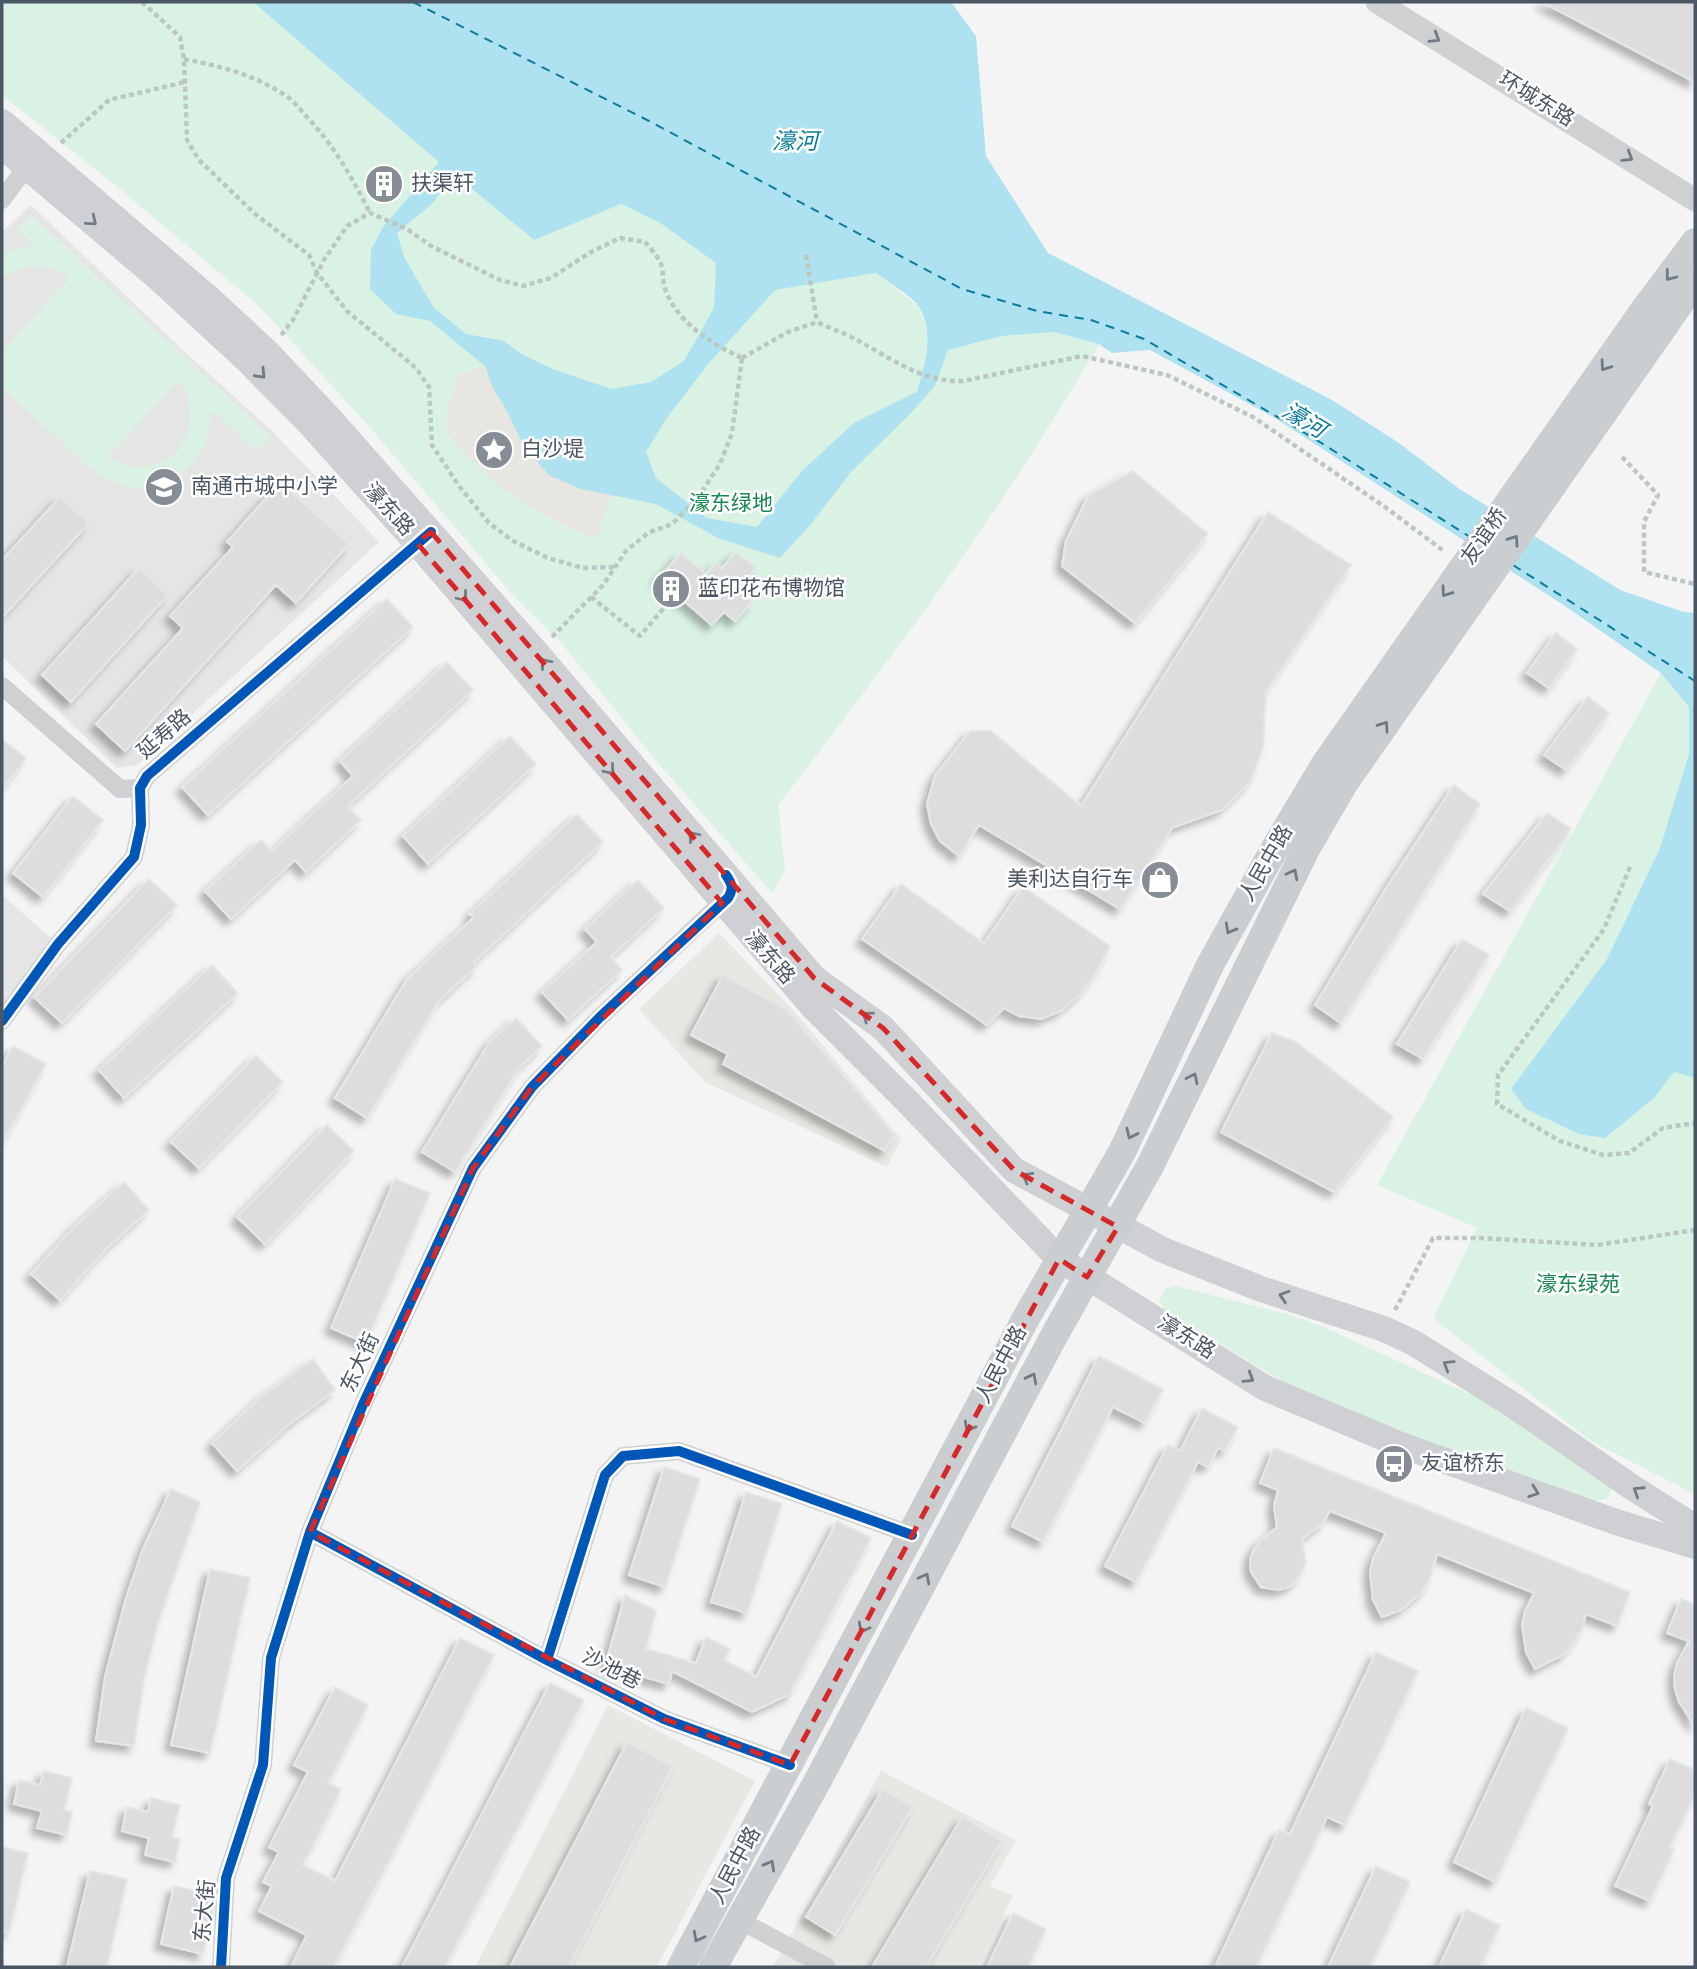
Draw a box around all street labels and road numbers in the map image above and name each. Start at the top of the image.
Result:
street label: 环城东路 [1493,66,1579,134]
street label: 濠东路 [357,478,419,542]
street label: 友谊桥 [1456,503,1514,571]
street label: 延寿路 [132,704,198,766]
street label: 人民中路 [1234,821,1300,907]
street label: 濠东路 [738,925,800,991]
street label: 濠东路 [1152,1310,1220,1366]
street label: 人民中路 [970,1322,1034,1408]
street label: 东大街 [335,1329,387,1397]
street label: 沙池巷 [577,1644,645,1696]
street label: 人民中路 [704,1823,768,1909]
street label: 东大街 [190,1878,222,1944]

